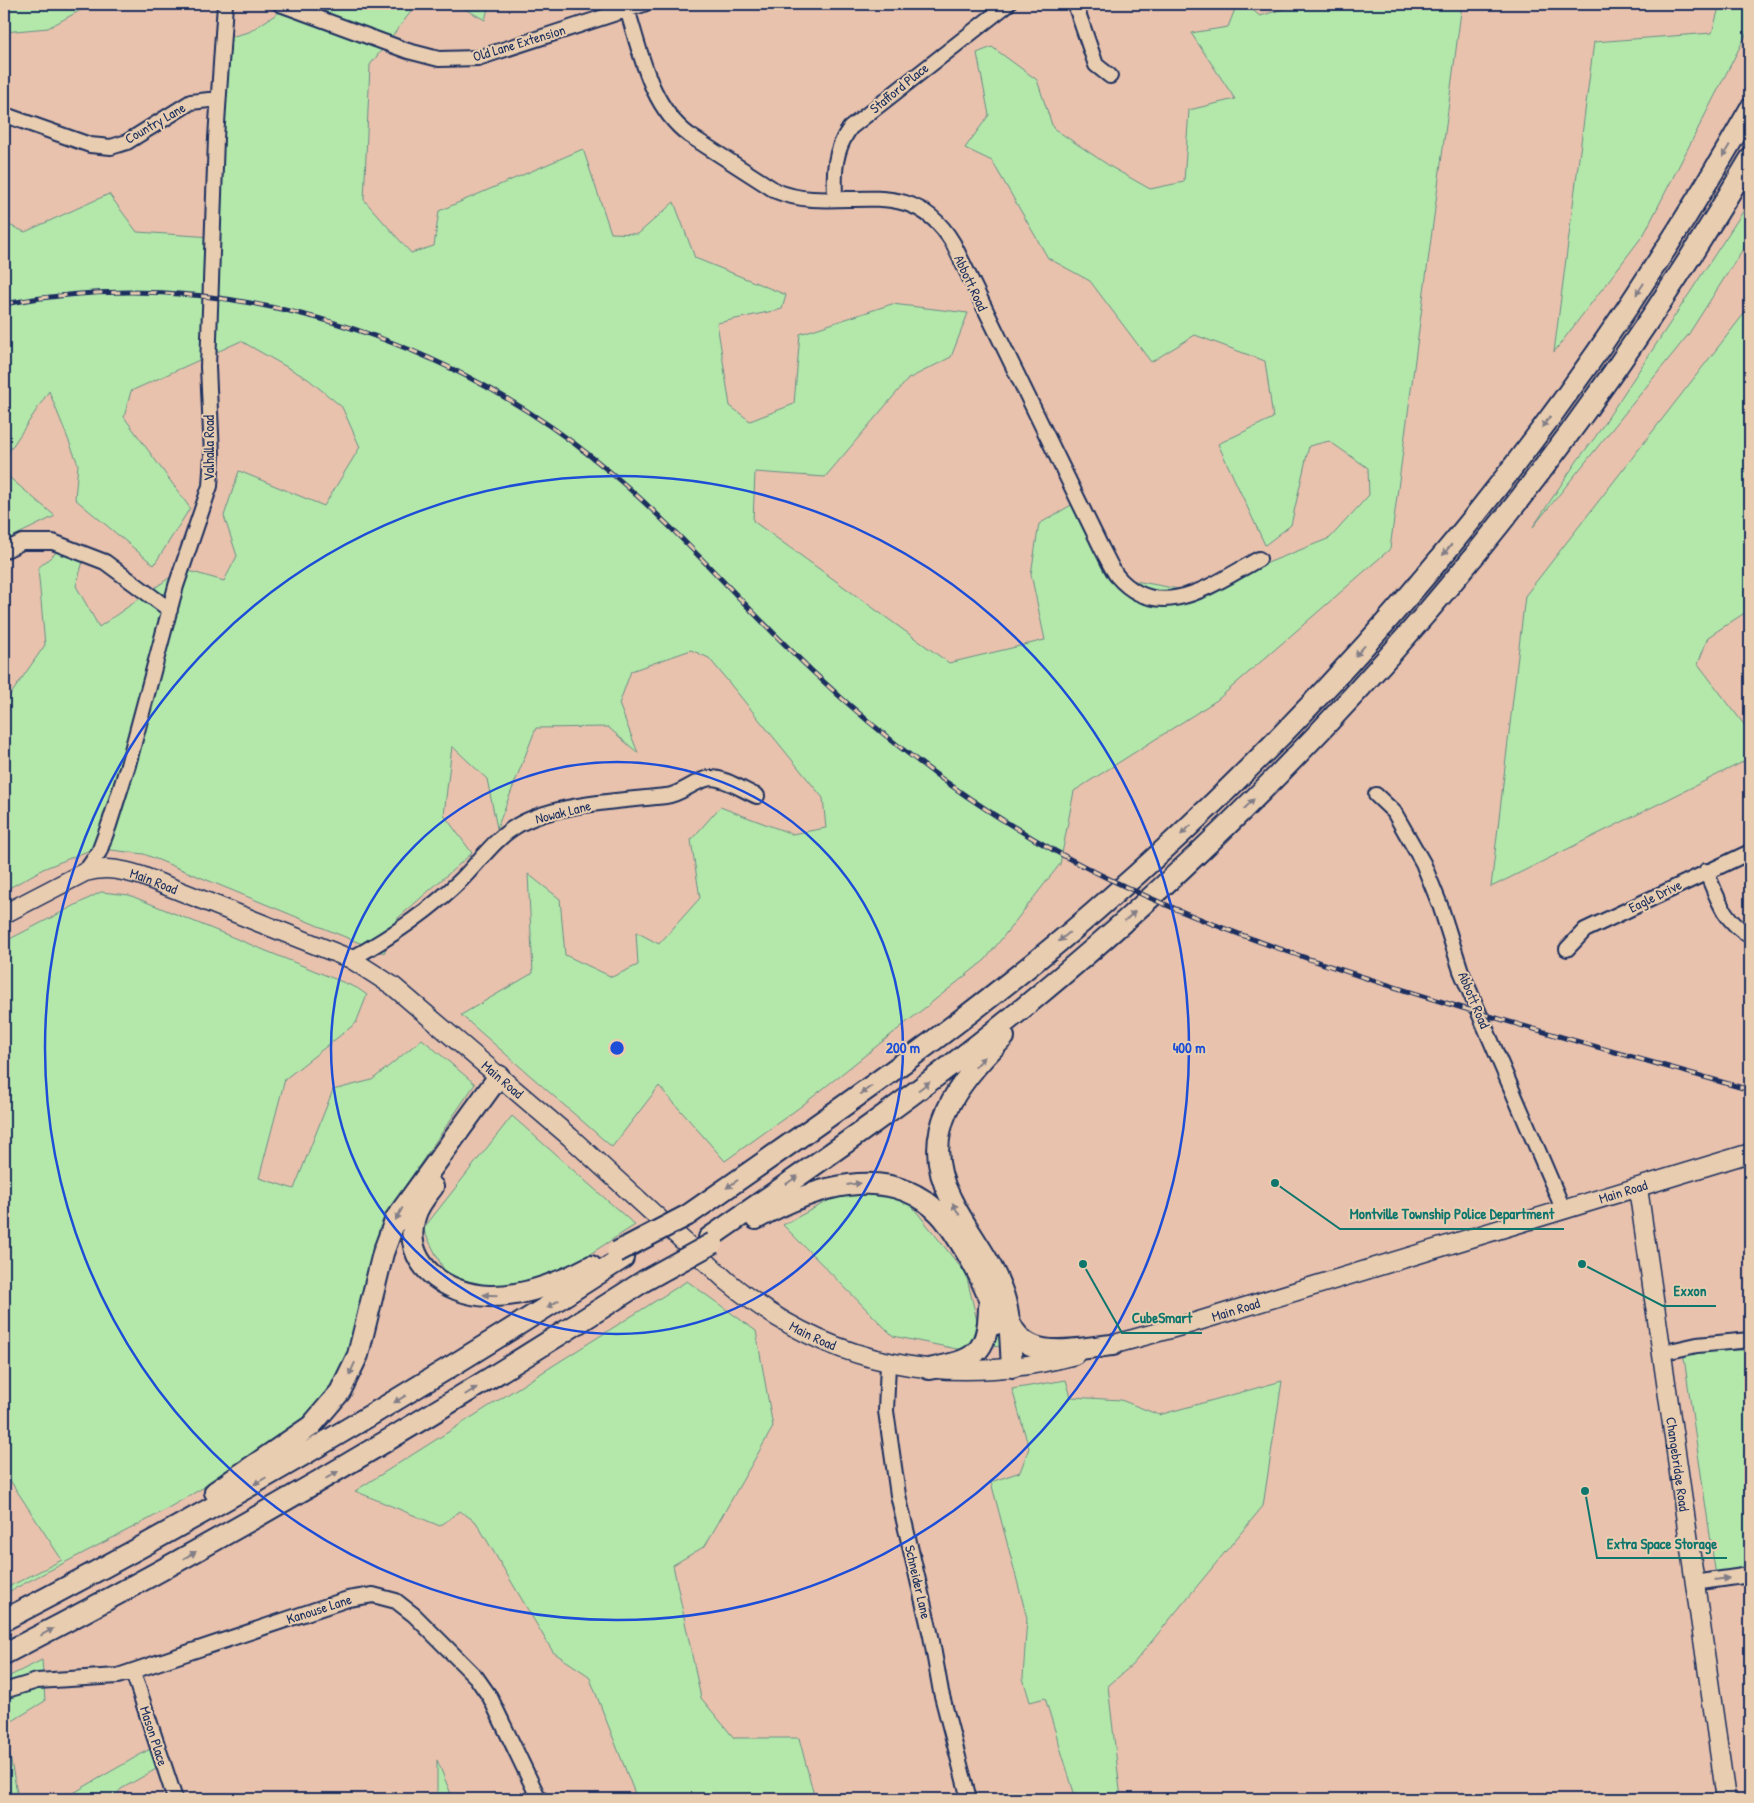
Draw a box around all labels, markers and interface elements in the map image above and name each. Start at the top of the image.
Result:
street label: Old Lane Extension [470,19,567,66]
street label: Stafford Place [865,58,932,117]
street label: Country Lane [121,97,189,148]
one-way arrow [1721,144,1730,157]
street label: Abbott Road [950,252,993,314]
one-way arrow [1635,282,1644,295]
street label: Valhalla Road [199,414,218,481]
one-way arrow [1541,415,1551,429]
one-way arrow [1441,543,1452,556]
one-way arrow [1354,644,1366,656]
street label: Nowak Lane [533,795,593,828]
one-way arrow [1243,799,1255,811]
one-way arrow [1180,824,1192,836]
street label: Main Road [128,863,181,898]
street label: Eagle Drive [1625,874,1685,917]
one-way arrow [1124,910,1137,921]
one-way arrow [1058,932,1071,943]
street label: Abbott Road [1454,969,1495,1032]
text: 200 m [886,1037,920,1058]
text: 400 m [1173,1037,1205,1058]
centre of rings [608,1039,626,1057]
street label: Main Road [478,1056,528,1103]
one-way arrow [974,1056,986,1068]
one-way arrow [917,1080,930,1091]
one-way arrow [860,1084,873,1095]
one-way arrow [785,1175,799,1185]
street label: Main Road [1596,1175,1650,1207]
one-way arrow [725,1179,739,1189]
one-way arrow [846,1180,862,1188]
callout: Montville Township Police Department [1340,1199,1564,1229]
one-way arrow [952,1201,960,1216]
text: Montville Township Police Department [1350,1203,1555,1225]
one-way arrow [394,1207,403,1221]
callout: Exxon [1663,1276,1716,1306]
text: Exxon [1674,1280,1707,1301]
one-way arrow [482,1291,498,1299]
street label: Main Road [1209,1293,1263,1326]
one-way arrow [546,1299,559,1308]
callout: CubeSmart [1122,1303,1202,1333]
text: CubeSmart [1132,1307,1193,1328]
street label: Main Road [786,1316,840,1355]
one-way arrow [348,1362,356,1376]
one-way arrow [464,1387,478,1396]
one-way arrow [394,1395,407,1404]
street label: Changebridge Road [1662,1416,1695,1513]
one-way arrow [325,1470,338,1479]
one-way arrow [252,1477,267,1485]
callout: Extra Space Storage [1597,1528,1727,1558]
text: Extra Space Storage [1607,1533,1717,1555]
street label: Schneider Lane [901,1543,936,1621]
one-way arrow [183,1551,198,1559]
one-way arrow [1714,1575,1730,1583]
street label: Kanouse Lane [284,1589,354,1628]
one-way arrow [40,1628,54,1636]
street label: Mason Place [136,1704,173,1768]

